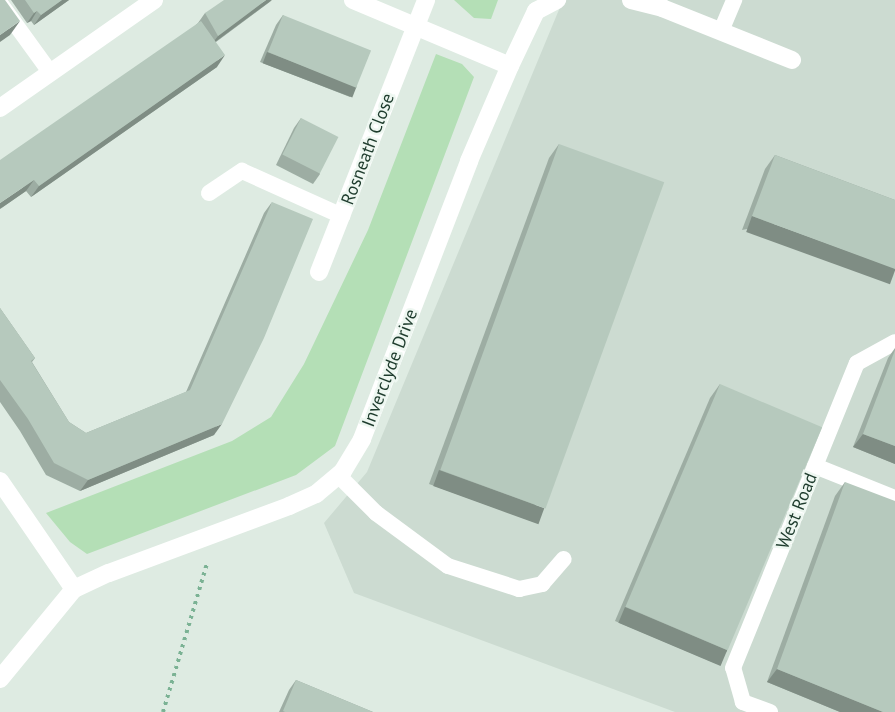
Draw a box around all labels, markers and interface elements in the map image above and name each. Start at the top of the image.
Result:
street label: Rosneath Close [337,90,399,208]
street label: Inverclyde Drive [358,306,422,430]
street label: West Road [772,470,822,552]

